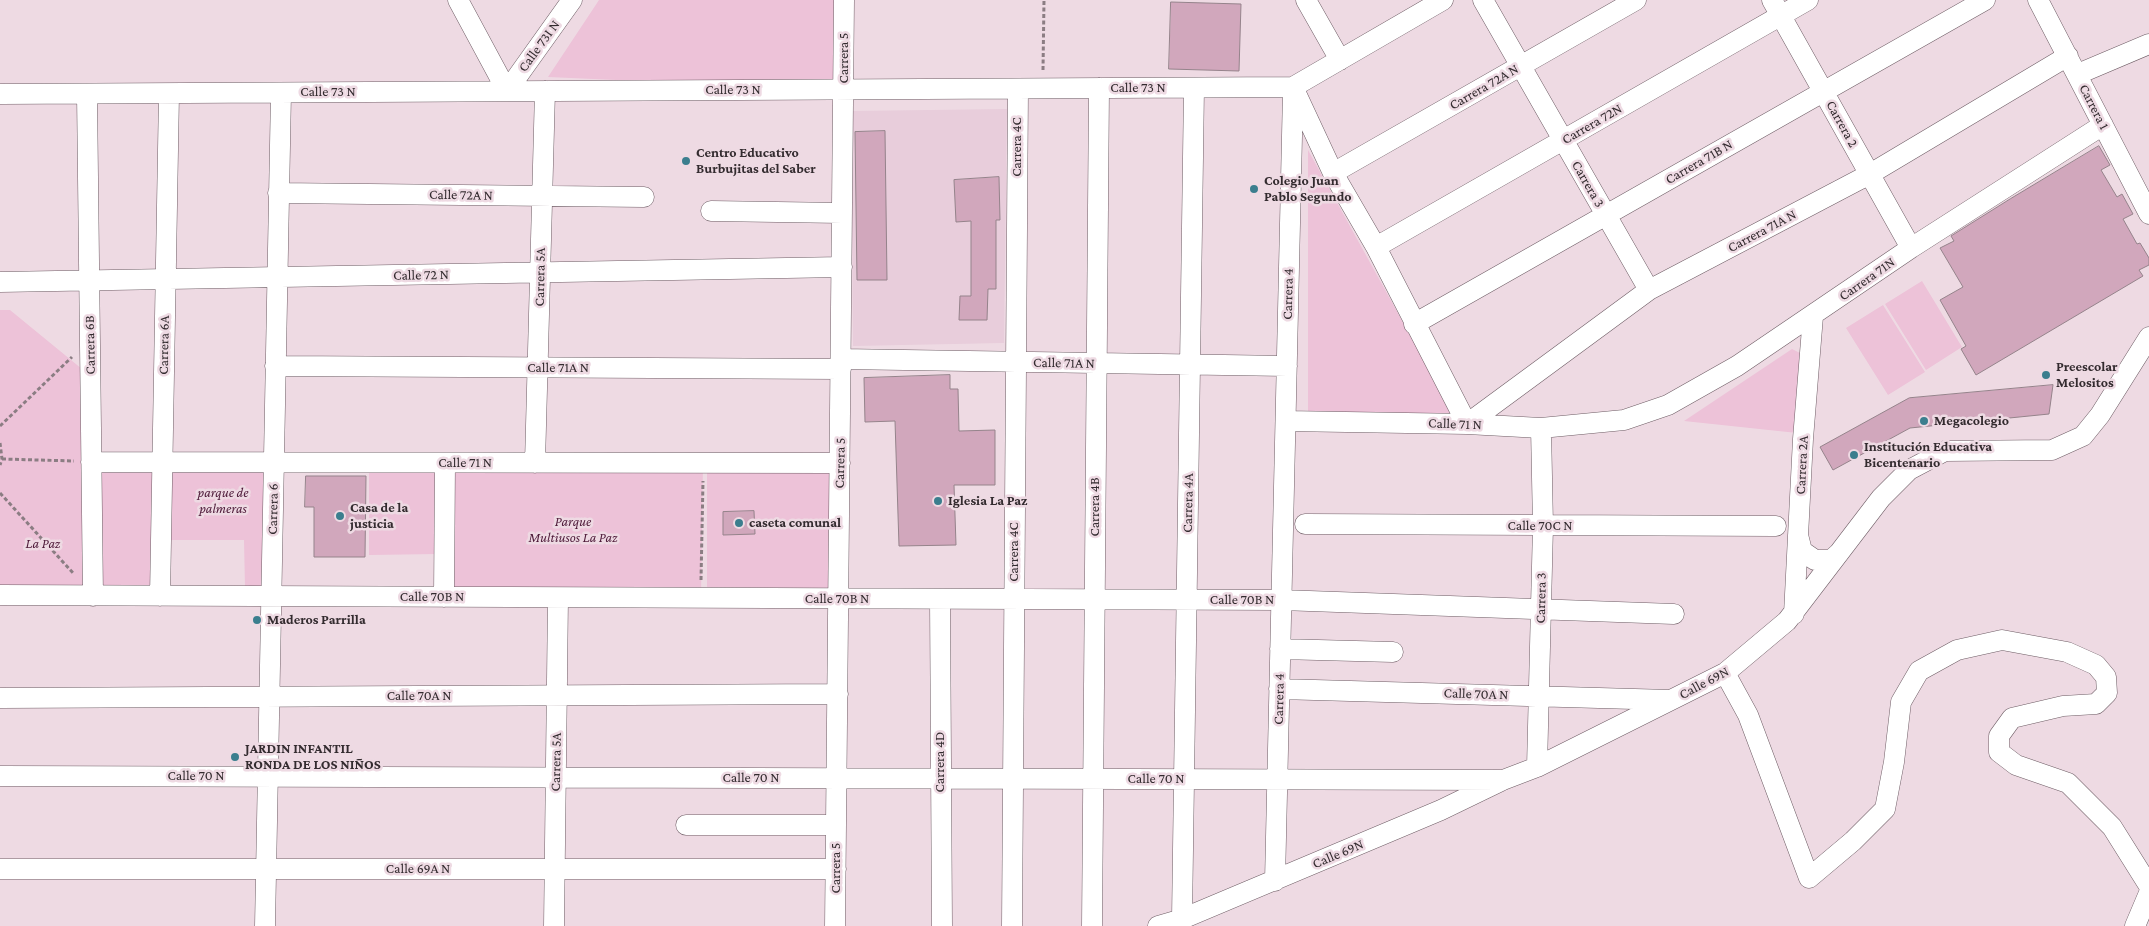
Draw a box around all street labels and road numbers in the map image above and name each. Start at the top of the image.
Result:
street label: Calle 73I N [515,17,563,75]
street label: Carrera 5 [836,33,852,83]
street label: Carrera 72A N [1446,60,1522,114]
street label: Calle 73 N [1110,80,1166,96]
street label: Carrera 1 [2075,81,2113,133]
street label: Calle 73 N [705,82,761,98]
street label: Calle 73 N [300,84,356,100]
street label: Carrera 2 [1822,98,1862,150]
street label: Carrera 72N [1559,100,1625,148]
street label: Carrera 4C [1009,117,1025,177]
street label: Carrera 71B N [1662,136,1736,188]
street label: Carrera 3 [1568,158,1608,210]
street label: Calle 72A N [429,186,493,204]
street label: Carrera 71A N [1725,206,1799,256]
street label: Carrera 5A [531,248,549,306]
street label: Carrera 71N [1836,254,1898,304]
street label: Calle 72 N [393,266,449,284]
street label: Carrera 4 [1279,268,1297,320]
street label: Carrera 6B [81,315,99,375]
street label: Carrera 6A [155,315,173,375]
street label: Calle 71A N [1033,354,1095,372]
street label: Calle 71A N [527,360,589,376]
street label: Calle 71 N [1428,415,1482,433]
street label: Carrera 2A [1792,435,1812,495]
street label: Carrera 5 [831,437,849,489]
street label: Calle 71 N [438,455,492,471]
street label: Carrera 4A [1179,473,1197,533]
street label: Carrera 4B [1087,477,1103,537]
street label: Carrera 6 [264,483,282,535]
street label: Calle 70C N [1507,518,1573,534]
street label: Carrera 4C [1006,522,1022,582]
street label: Carrera 3 [1532,572,1550,624]
street label: Calle 70B N [400,589,464,605]
street label: Calle 70B N [805,591,869,607]
street label: Calle 70B N [1210,592,1274,608]
street label: Calle 69N [1676,663,1732,703]
street label: Carrera 4 [1270,673,1288,725]
street label: Calle 70A N [1443,684,1509,704]
street label: Calle 70A N [387,688,451,704]
street label: Carrera 4D [932,732,948,792]
street label: Carrera 5A [547,733,565,791]
street label: Calle 70 N [168,768,224,784]
street label: Calle 70 N [723,770,779,786]
street label: Calle 70 N [1128,771,1184,787]
street label: Calle 69N [1310,836,1366,872]
street label: Carrera 5 [828,843,844,893]
street label: Calle 69A N [386,861,450,877]

